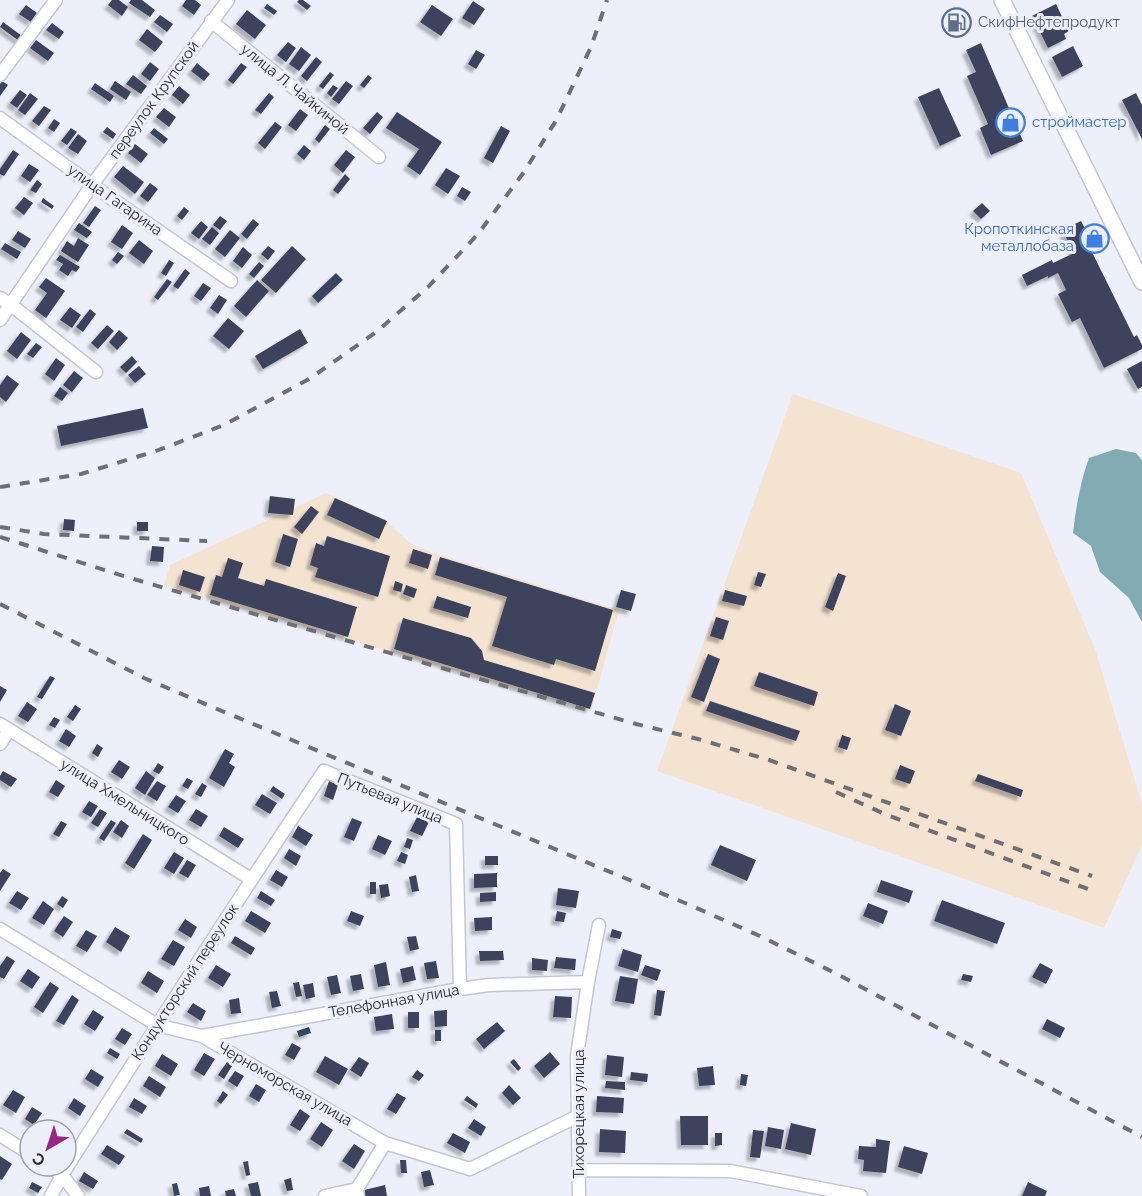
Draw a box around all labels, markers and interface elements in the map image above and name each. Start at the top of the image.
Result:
fuel station icon: СкифНефтепродукт [941,6,973,38]
place label: СкифНефтепродукт [978,13,1120,31]
street label: переулок Крупской [105,38,203,162]
street label: улица Л. Чайкиной [237,40,353,138]
shop icon: строймастер [995,106,1027,138]
place label: строймастер [1032,113,1127,131]
street label: улица Гагарина [64,161,166,239]
place label: Кропоткинская металлобаза [964,220,1074,255]
shop icon: Кропоткинская металлобаза [1079,222,1111,254]
street label: улица Хмельницкого [57,755,193,849]
street label: Путьевая улица [335,769,445,827]
street label: Кондукторский переулок [128,900,242,1064]
street label: Телефонная улица [327,981,461,1021]
street label: Черноморская улица [215,1038,355,1130]
street label: Тихорецкая улица [570,1049,588,1179]
north arrow [18,1118,78,1178]
text: С [29,1148,49,1170]

